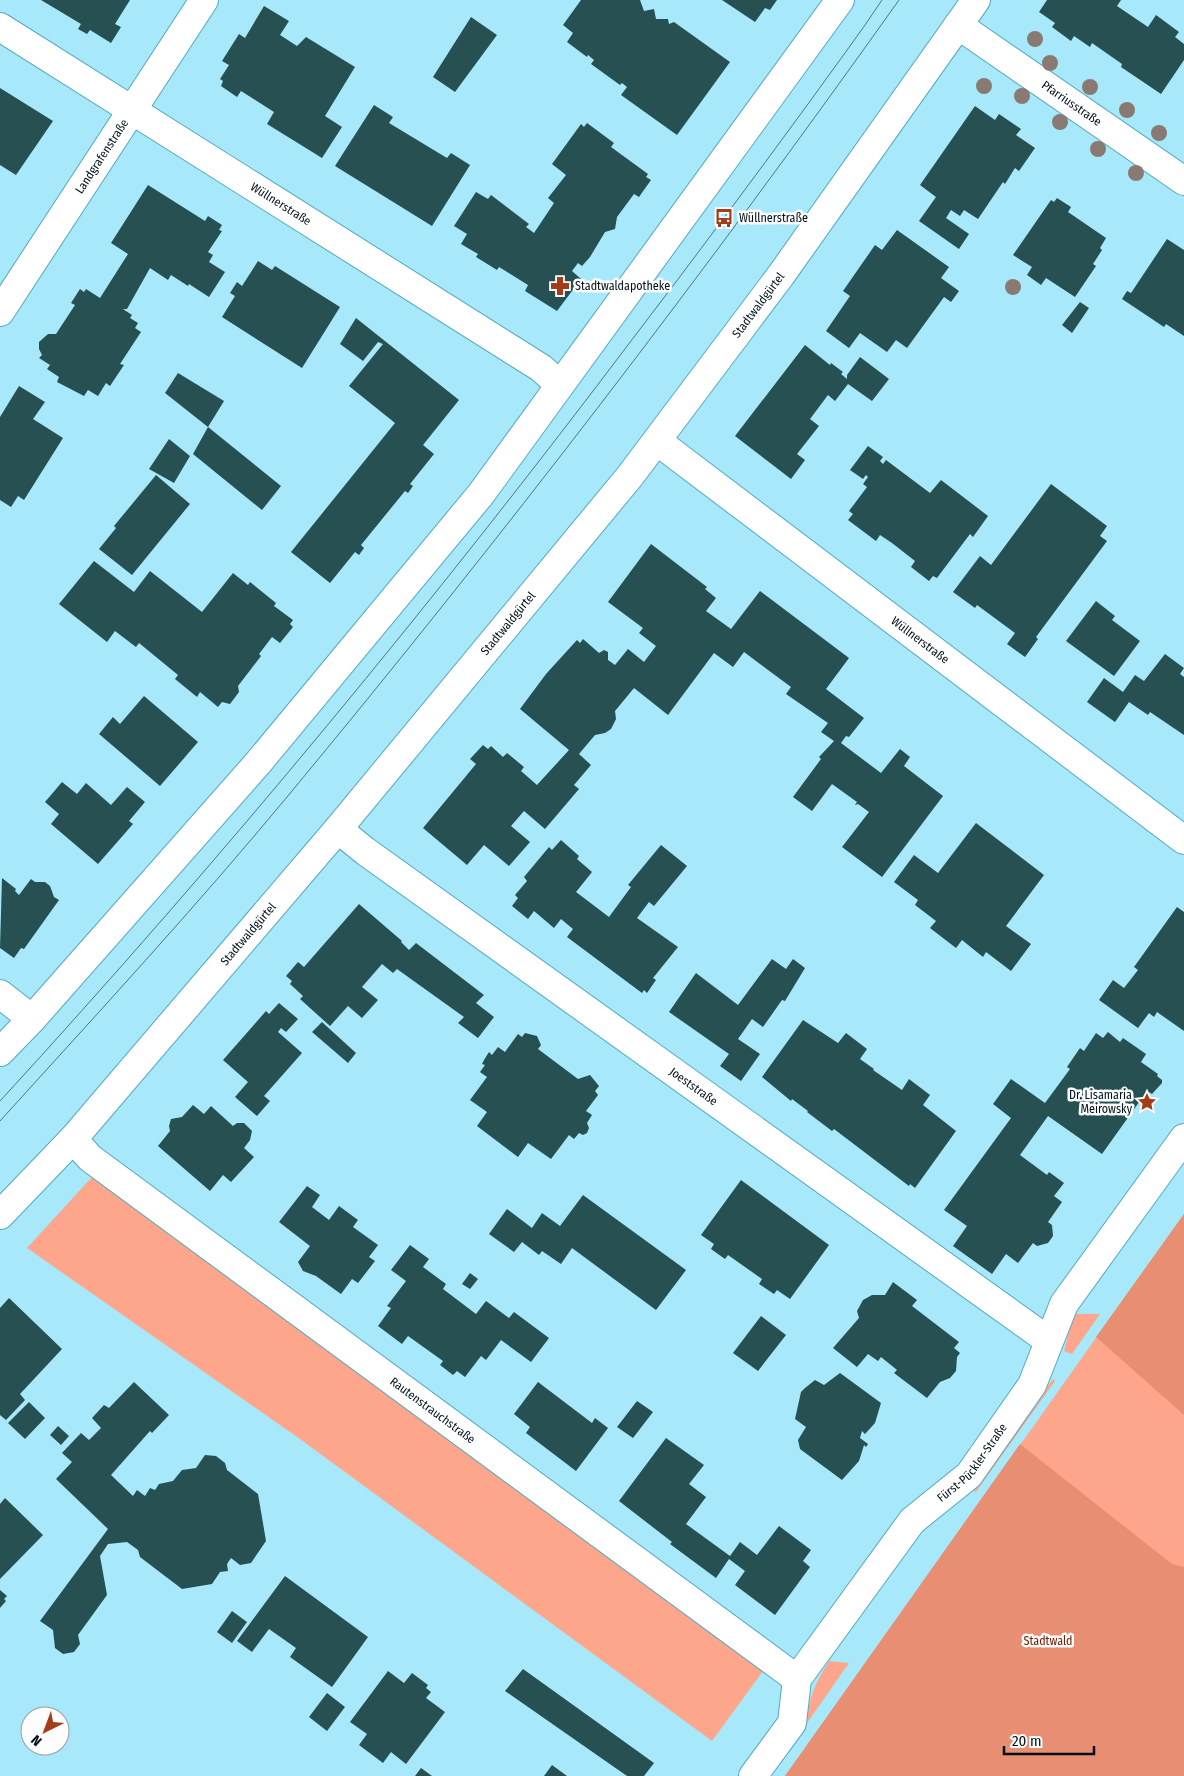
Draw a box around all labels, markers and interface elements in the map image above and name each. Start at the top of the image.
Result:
street label: Pfarriusstraße [1039,78,1104,129]
street label: Landgrafenstraße [72,116,131,196]
street label: Wüllnerstraße [248,180,314,228]
bus stop icon: Wüllnerstraße [713,207,735,229]
place label: Wüllnerstraße [739,211,808,225]
street label: Stadtwaldgürtel [729,270,787,341]
pharmacy icon: Stadtwaldapotheke [549,275,571,297]
place label: Stadtwaldapotheke [575,279,670,293]
street label: Stadtwaldgürtel [478,589,538,658]
street label: Wüllnerstraße [888,614,952,667]
street label: Stadtwaldgürtel [218,900,279,968]
street label: Joeststraße [667,1064,720,1108]
place label: Dr. Lisamaria Meirowsky [1069,1088,1133,1116]
place icon: Dr. Lisamaria Meirowsky [1136,1091,1158,1113]
street label: Rautenstrauchstraße [387,1374,478,1446]
street label: Fürst-Pückler-Straße [934,1421,1010,1505]
park label: Stadtwald [1023,1634,1073,1648]
north arrow [20,1706,70,1756]
scale bar [1004,1724,1094,1756]
text: N [28,1731,45,1749]
text: 20 m [1012,1732,1042,1750]

